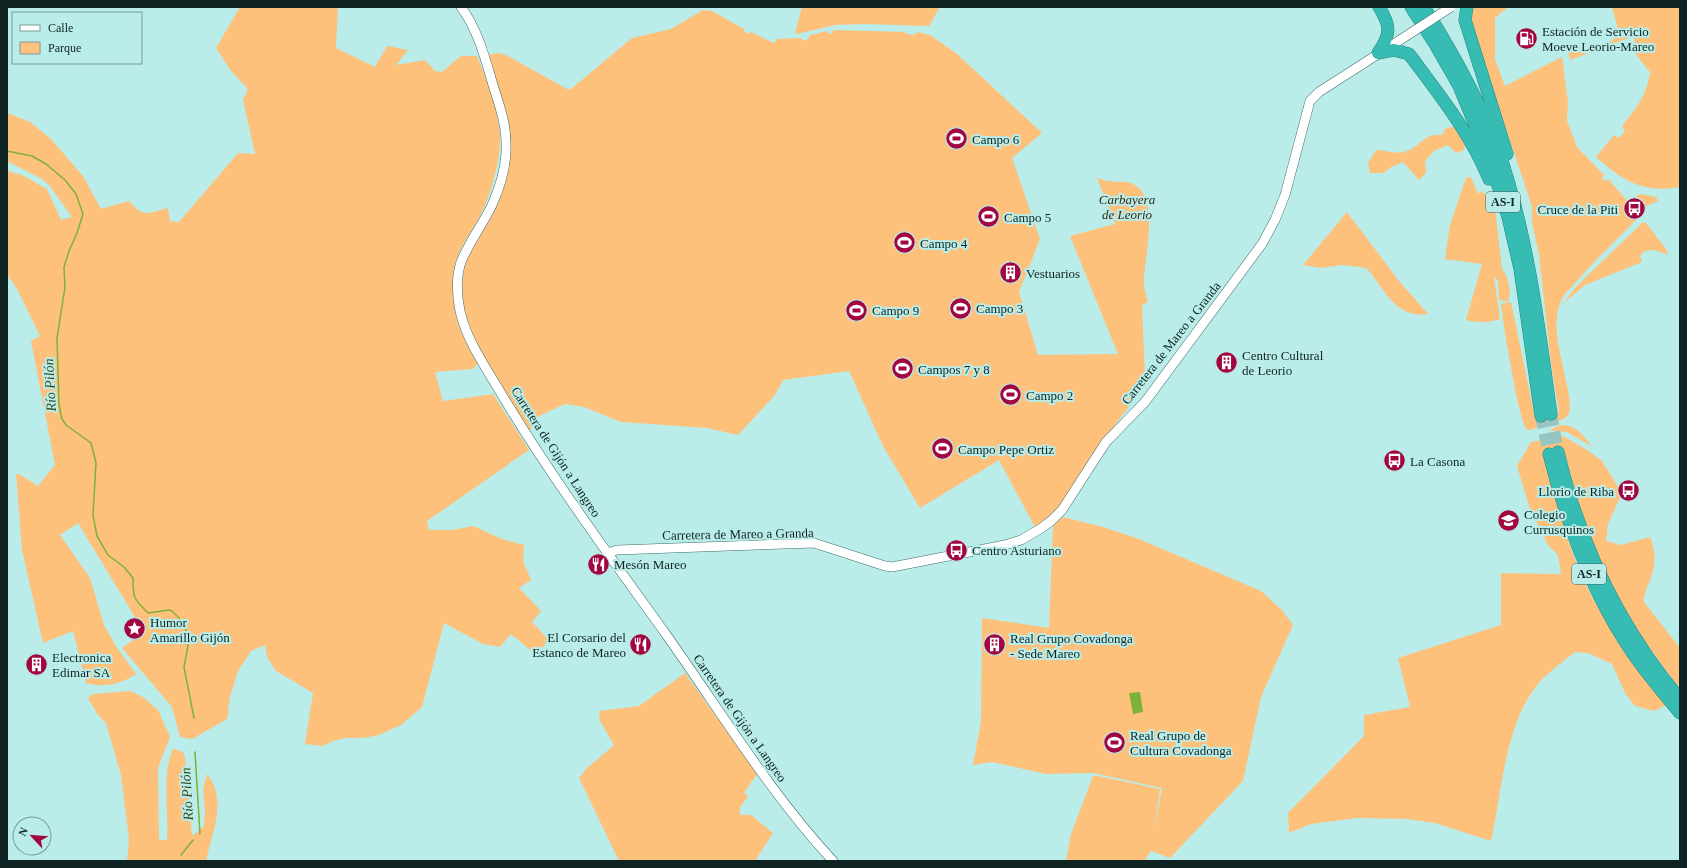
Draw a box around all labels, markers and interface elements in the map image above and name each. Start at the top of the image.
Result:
legend [12,12,142,64]
text: Calle [48,21,73,35]
place label: Estación de Servicio Moeve Leorio-Mareo [1542,24,1654,54]
fuel station icon: Estación de Servicio Moeve Leorio-Mareo [1513,25,1539,51]
text: Parque [48,41,81,55]
sports icon: Campo 6 [943,126,969,152]
place label: Campo 6 [972,132,1020,147]
park label: Carbayera de Leorio [1099,192,1156,222]
road number: AS-I [1486,192,1520,212]
bus stop icon: Cruce de la Piti [1621,196,1647,222]
place label: Cruce de la Piti [1537,202,1618,217]
sports icon: Campo 5 [976,204,1002,230]
place label: Campo 5 [1004,210,1051,225]
sports icon: Campo 4 [892,230,918,256]
place label: Campo 4 [920,236,968,251]
building icon: Vestuarios [997,260,1023,286]
place label: Vestuarios [1026,266,1080,281]
street label: Carretera de Mareo a Granda [1118,278,1224,407]
sports icon: Campo 3 [948,295,974,321]
sports icon: Campo 9 [844,297,870,323]
place label: Campo 3 [976,301,1023,316]
place label: Campo 9 [872,303,919,318]
place label: Centro Cultural de Leorio [1242,348,1324,378]
building icon: Centro Cultural de Leorio [1214,349,1240,375]
sports icon: Campos 7 y 8 [889,356,915,382]
water label: Río Pilón [41,358,59,413]
place label: Campos 7 y 8 [918,362,990,377]
sports icon: Campo 2 [998,382,1024,408]
street label: Carretera de Gijón a Langreo [508,384,604,520]
place label: Campo 2 [1026,388,1073,403]
sports icon: Campo Pepe Ortiz [930,436,956,462]
place label: Campo Pepe Ortiz [958,442,1054,457]
bus stop icon: La Casona [1382,448,1408,474]
place label: La Casona [1410,454,1465,469]
bus stop icon: Llorio de Riba [1616,478,1642,504]
place label: Llorio de Riba [1538,484,1614,499]
place label: Colegio Currusquinos [1524,507,1594,537]
school or university icon: Colegio Currusquinos [1496,508,1522,534]
street label: Carretera de Mareo a Granda [662,525,814,543]
bus stop icon: Centro Asturiano [943,537,969,563]
place label: Centro Asturiano [972,543,1061,558]
restaurant icon: Mesón Mareo [585,551,611,577]
place label: Mesón Mareo [614,557,687,572]
road number: AS-I [1572,564,1606,584]
place label: Humor Amarillo Gijón [150,615,230,645]
place icon: Humor Amarillo Gijón [121,616,147,642]
place label: El Corsario del Estanco de Mareo [532,630,626,660]
restaurant icon: El Corsario del Estanco de Mareo [628,631,654,657]
place label: Real Grupo Covadonga - Sede Mareo [1010,631,1133,661]
building icon: Real Grupo Covadonga - Sede Mareo [981,632,1007,658]
place label: Electronica Edimar SA [52,650,111,680]
building icon: Electronica Edimar SA [24,651,50,677]
street label: Carretera de Gijón a Langreo [690,651,790,785]
place label: Real Grupo de Cultura Covadonga [1130,728,1232,758]
sports icon: Real Grupo de Cultura Covadonga [1101,729,1127,755]
water label: Río Pilón [178,767,196,822]
north arrow [12,816,52,856]
text: N [16,825,30,838]

